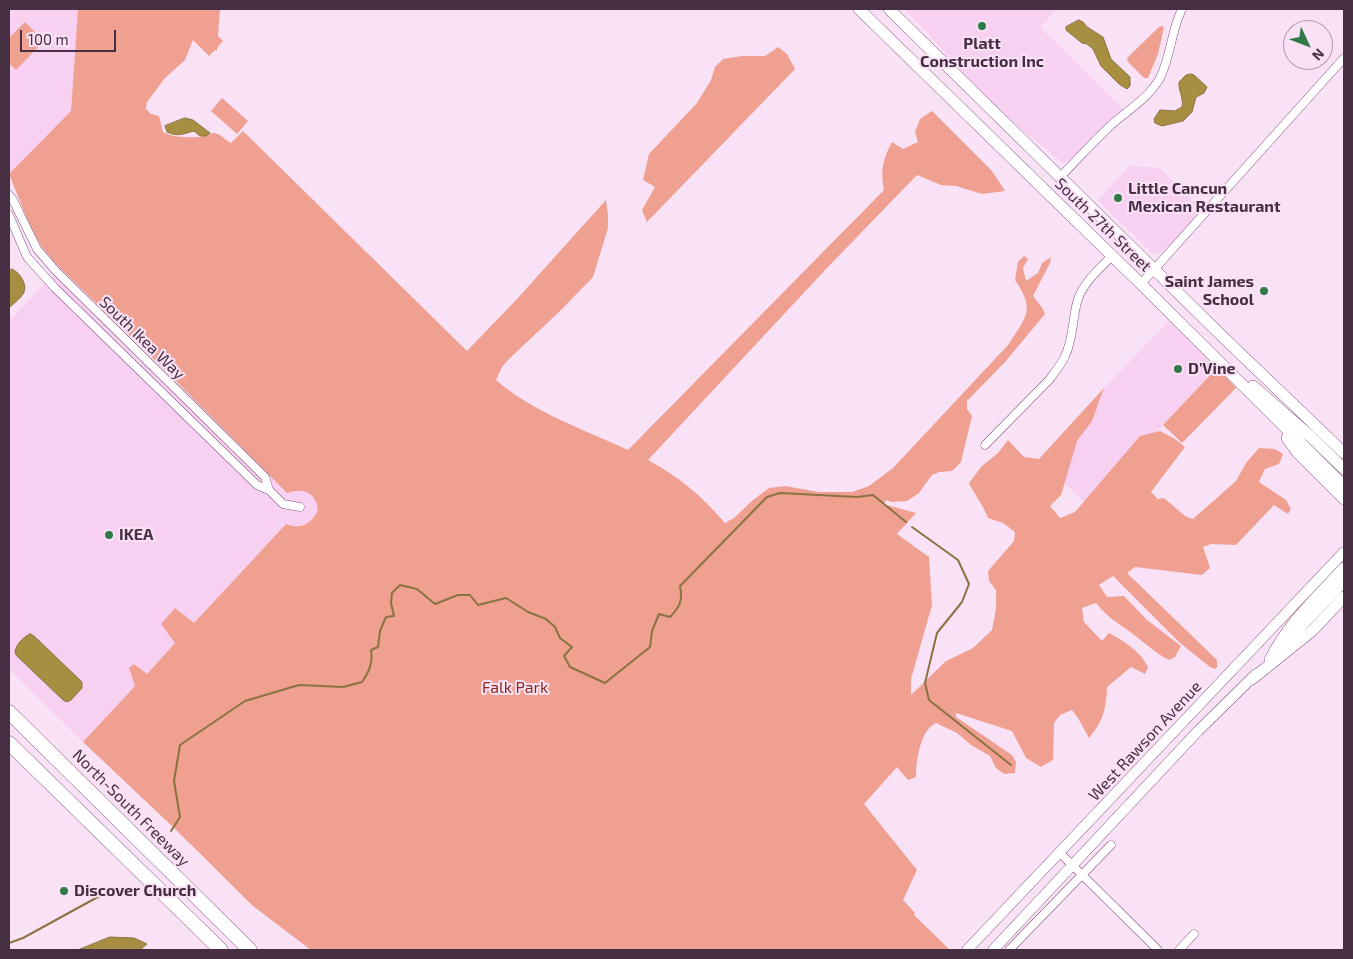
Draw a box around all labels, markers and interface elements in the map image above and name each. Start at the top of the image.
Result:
scale bar [22,20,119,52]
marker: Platt Construction Inc [976,20,988,32]
north arrow [1283,20,1333,70]
text: 100 m [28,30,69,48]
place label: Platt Construction Inc [920,34,1044,72]
text: N [1309,45,1328,64]
street label: South 27th Street [1051,174,1155,276]
place label: Little Cancun Mexican Restaurant [1128,179,1280,217]
marker: Little Cancun Mexican Restaurant [1112,192,1124,204]
place label: Saint James School [1165,272,1254,310]
marker: Saint James School [1258,285,1270,297]
street label: South Ikea Way [95,292,189,384]
place label: D'Vine [1188,359,1236,379]
marker: D'Vine [1172,363,1184,375]
place label: IKEA [119,525,153,545]
marker: IKEA [103,529,115,541]
street label: West Rawson Avenue [1085,677,1205,805]
park label: Falk Park [482,678,548,698]
street label: North-South Freeway [69,746,193,870]
place label: Discover Church [74,881,196,901]
marker: Discover Church [58,885,70,897]

